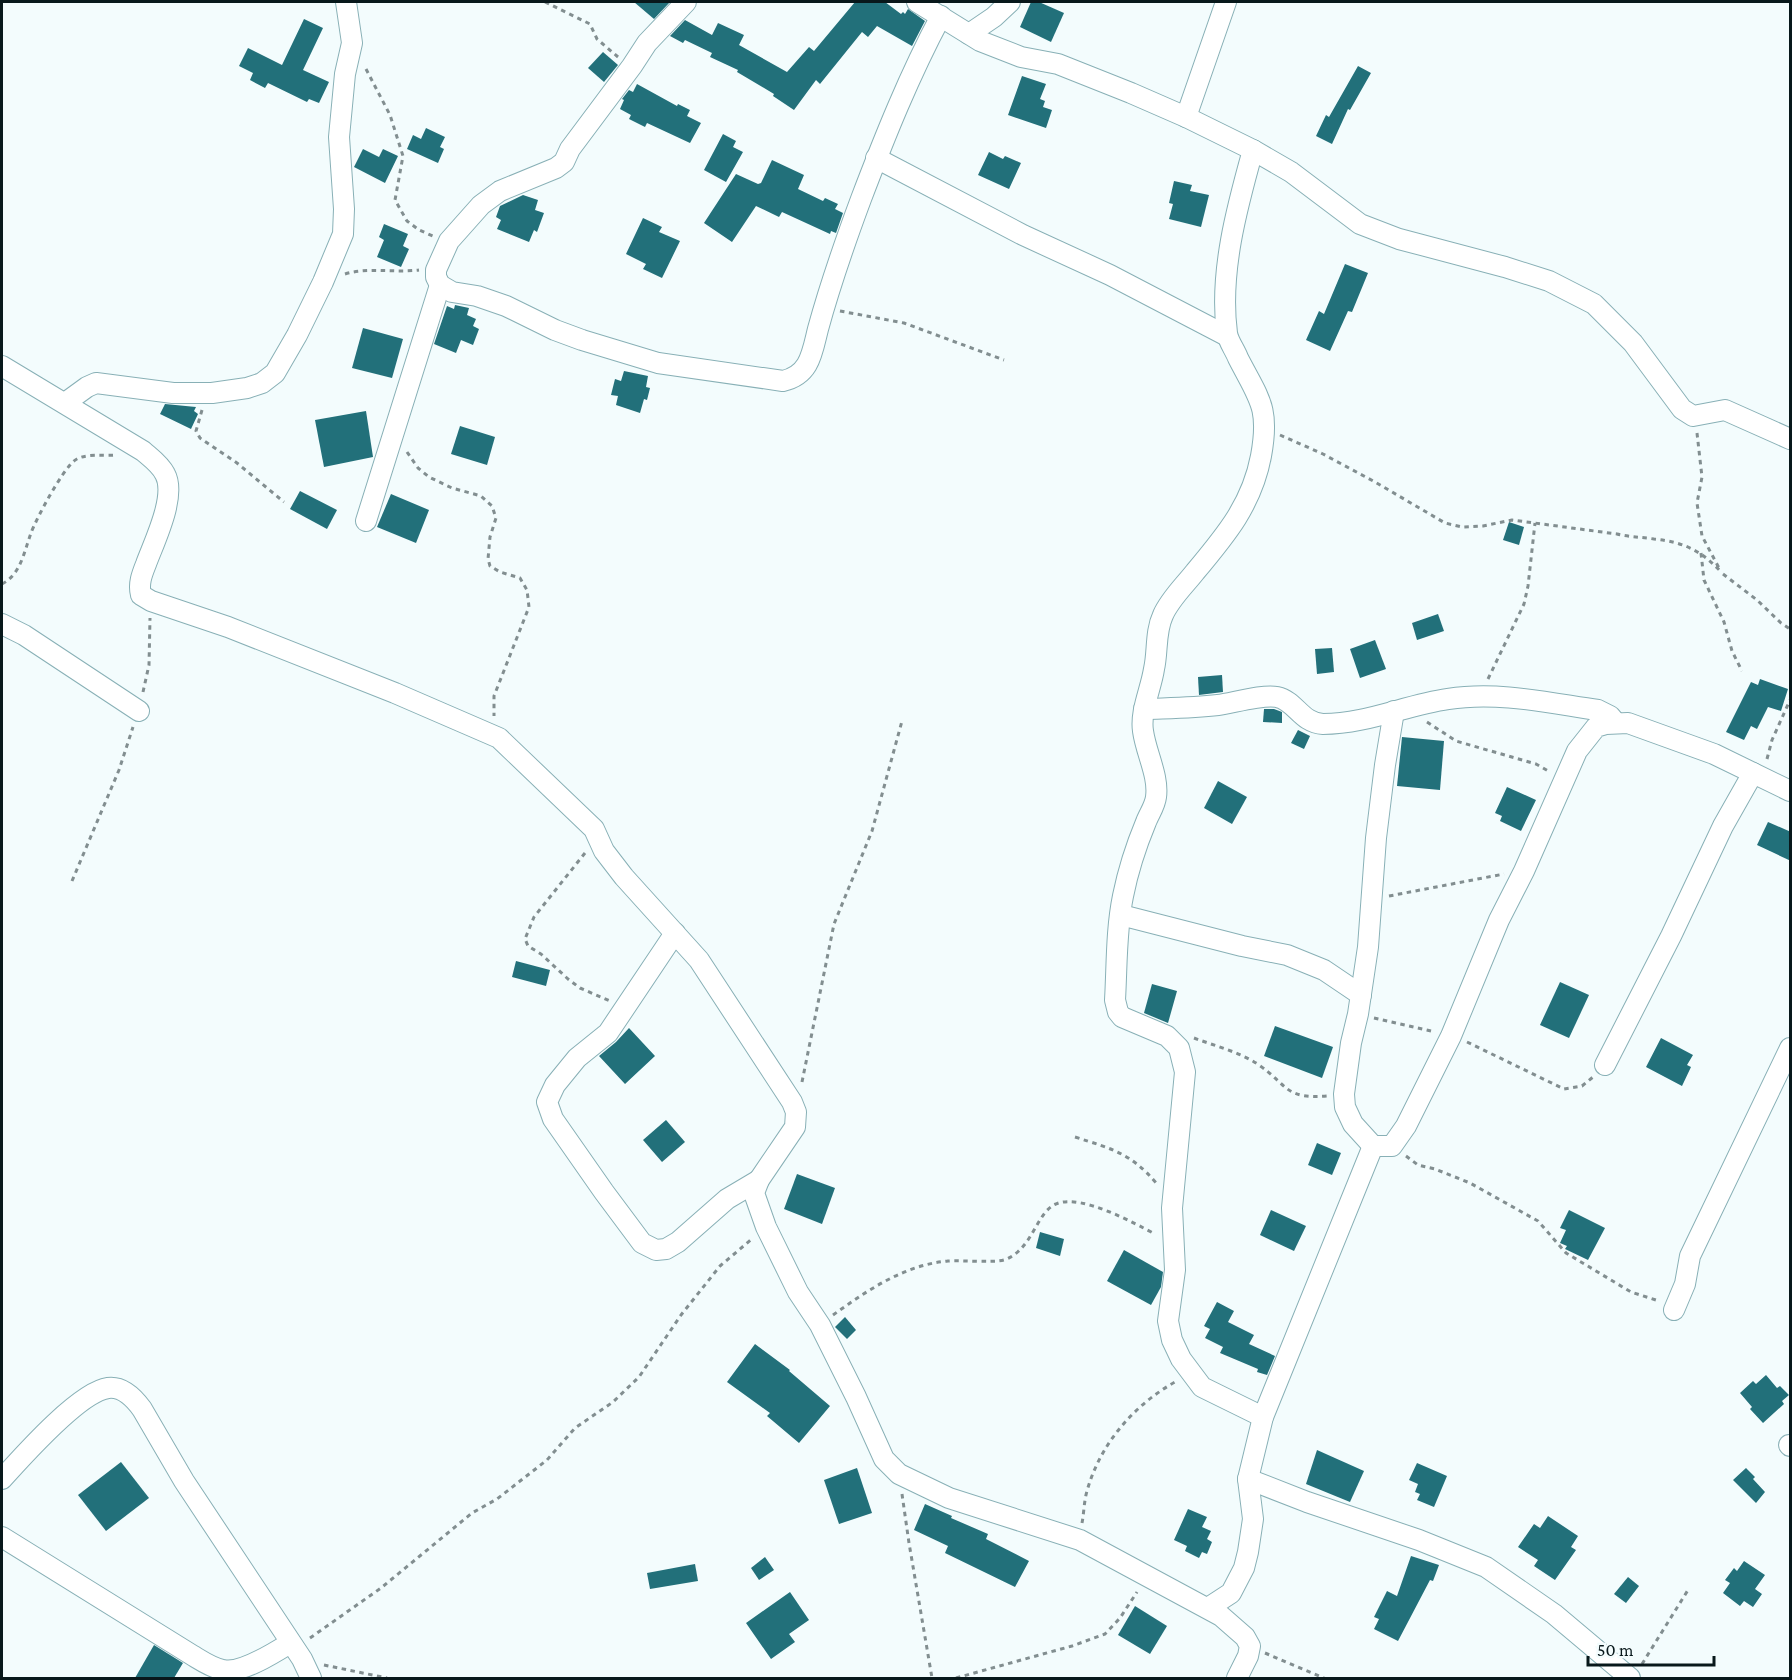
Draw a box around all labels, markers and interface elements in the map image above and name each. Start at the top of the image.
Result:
scale bar [1588,1629,1714,1667]
text: 50 m [1597,1640,1634,1660]

